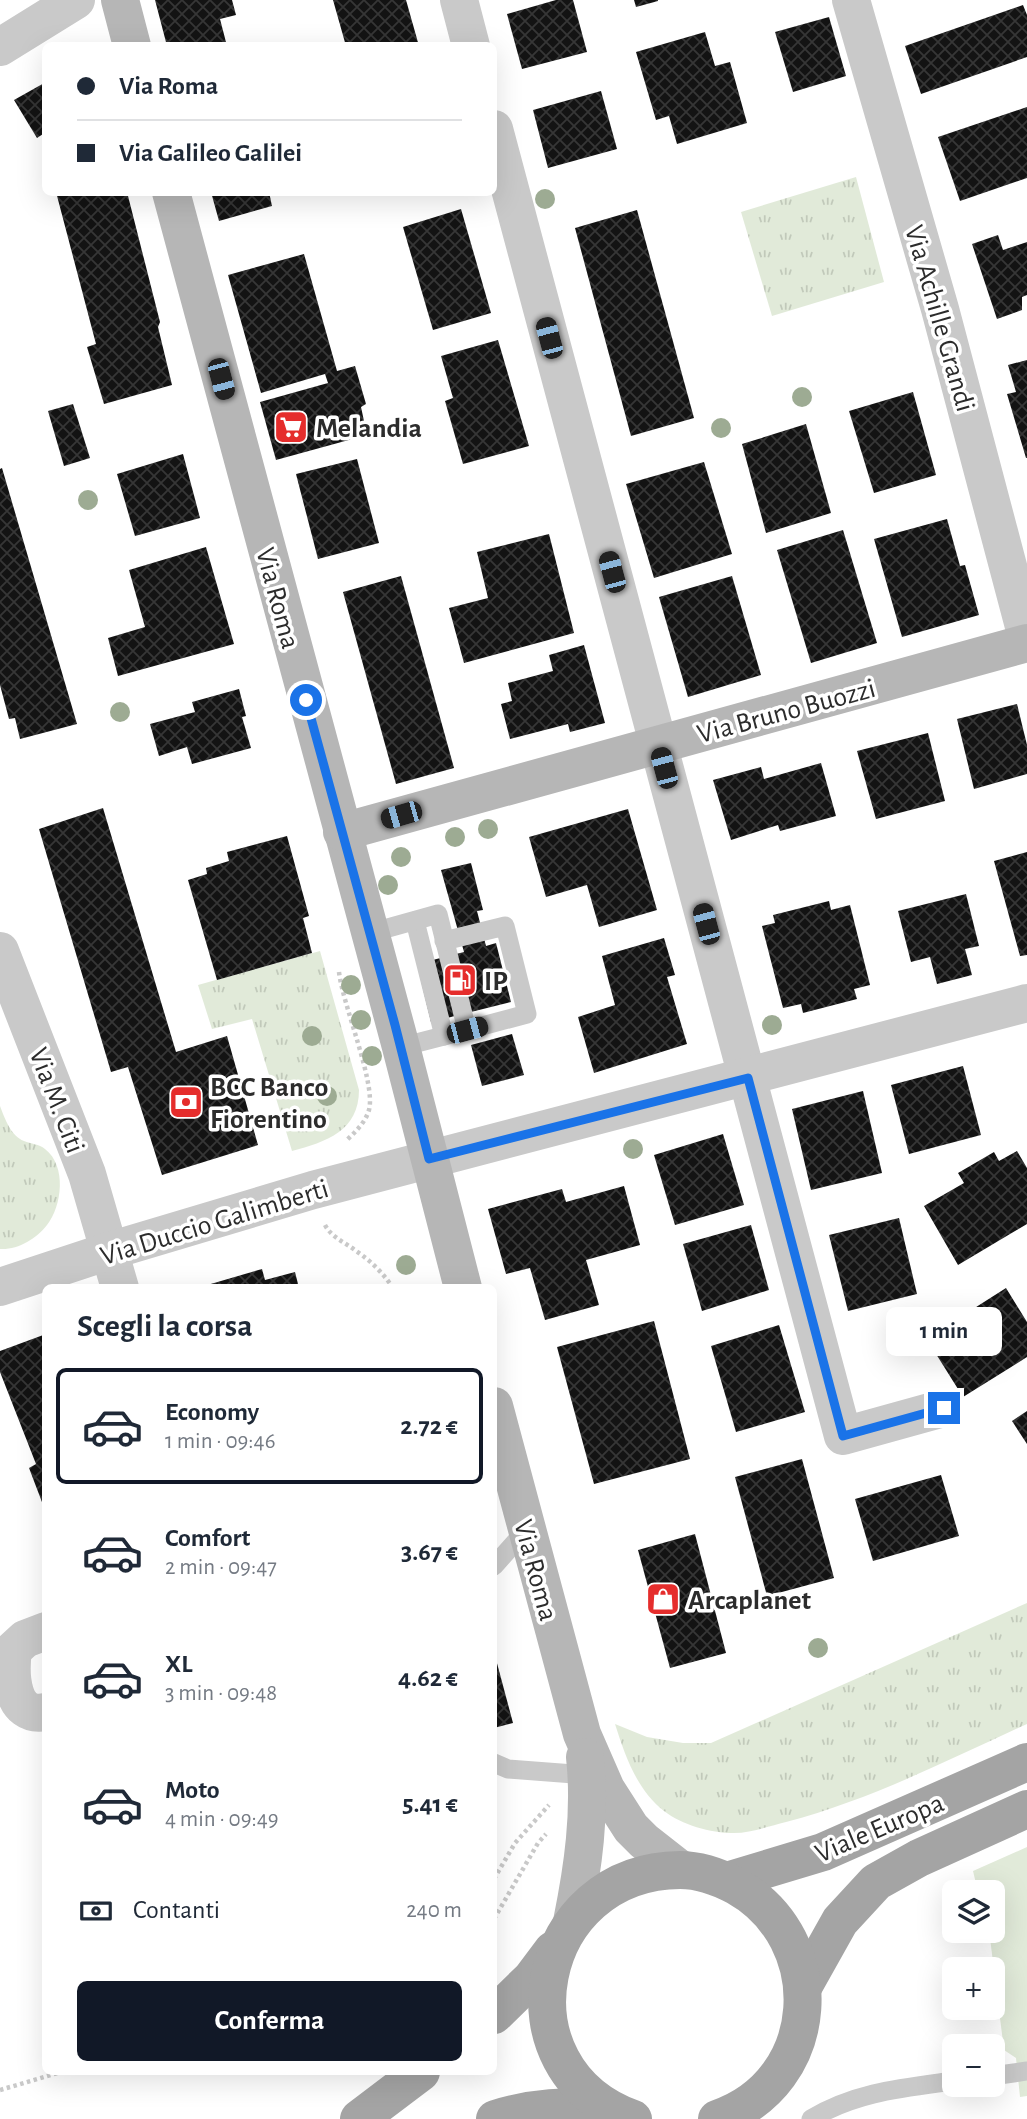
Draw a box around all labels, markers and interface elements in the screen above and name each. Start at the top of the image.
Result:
text: Via Roma [119,73,218,99]
text: Via Galileo Galilei [119,140,302,166]
street label: Via Achille Grandi [899,222,979,415]
car [534,315,565,361]
car [206,356,237,402]
supermarket icon: Melandia [272,408,310,446]
place label: Melandia [316,415,422,443]
street label: Via Roma [250,545,304,652]
car [597,549,628,595]
street label: Via Bruno Buozzi [694,675,879,749]
route start [290,684,322,716]
car [649,745,680,791]
car [378,799,425,831]
car [691,901,722,947]
fuel station icon: IP [441,961,479,999]
place label: IP [484,968,508,996]
car [444,1014,491,1046]
street label: Via M. Citi [23,1044,89,1157]
place label: BCC Banco Fiorentino [210,1074,328,1134]
bank icon: BCC Banco Fiorentino [167,1083,205,1121]
street label: Via Duccio Galimberti [97,1175,332,1271]
callout: 1 min [886,1306,1002,1356]
text: Scegli la corsa [77,1310,253,1342]
text: 1 min [920,1320,968,1343]
route end [928,1392,960,1424]
icon: car [81,1395,144,1458]
text: Economy [165,1399,259,1425]
text: 2.72 € [400,1413,458,1439]
text: 1 min · 09:46 [165,1430,276,1453]
street label: Via Roma [508,1517,562,1624]
icon: car [81,1521,144,1584]
text: Comfort [165,1525,250,1551]
text: 3.67 € [401,1539,458,1565]
text: 2 min · 09:47 [165,1556,277,1579]
shop icon: Arcaplanet [644,1580,682,1618]
place label: Arcaplanet [688,1587,812,1615]
icon: car [81,1647,144,1710]
text: XL [165,1651,192,1677]
text: 4.62 € [398,1665,458,1691]
text: 3 min · 09:48 [165,1682,277,1705]
icon: car [81,1773,144,1836]
text: Moto [165,1777,220,1803]
street label: Viale Europa [811,1789,948,1868]
text: 5.41 € [402,1791,458,1817]
text: 4 min · 09:49 [165,1808,279,1831]
map controls [942,1880,1005,2097]
button: layers [942,1880,1005,1943]
icon: cash [77,1892,115,1930]
text: Contanti [133,1897,220,1923]
text: 240 m [406,1899,462,1922]
button: + [942,1957,1005,2020]
button: Conferma [77,1981,462,2061]
button: − [942,2034,1005,2097]

